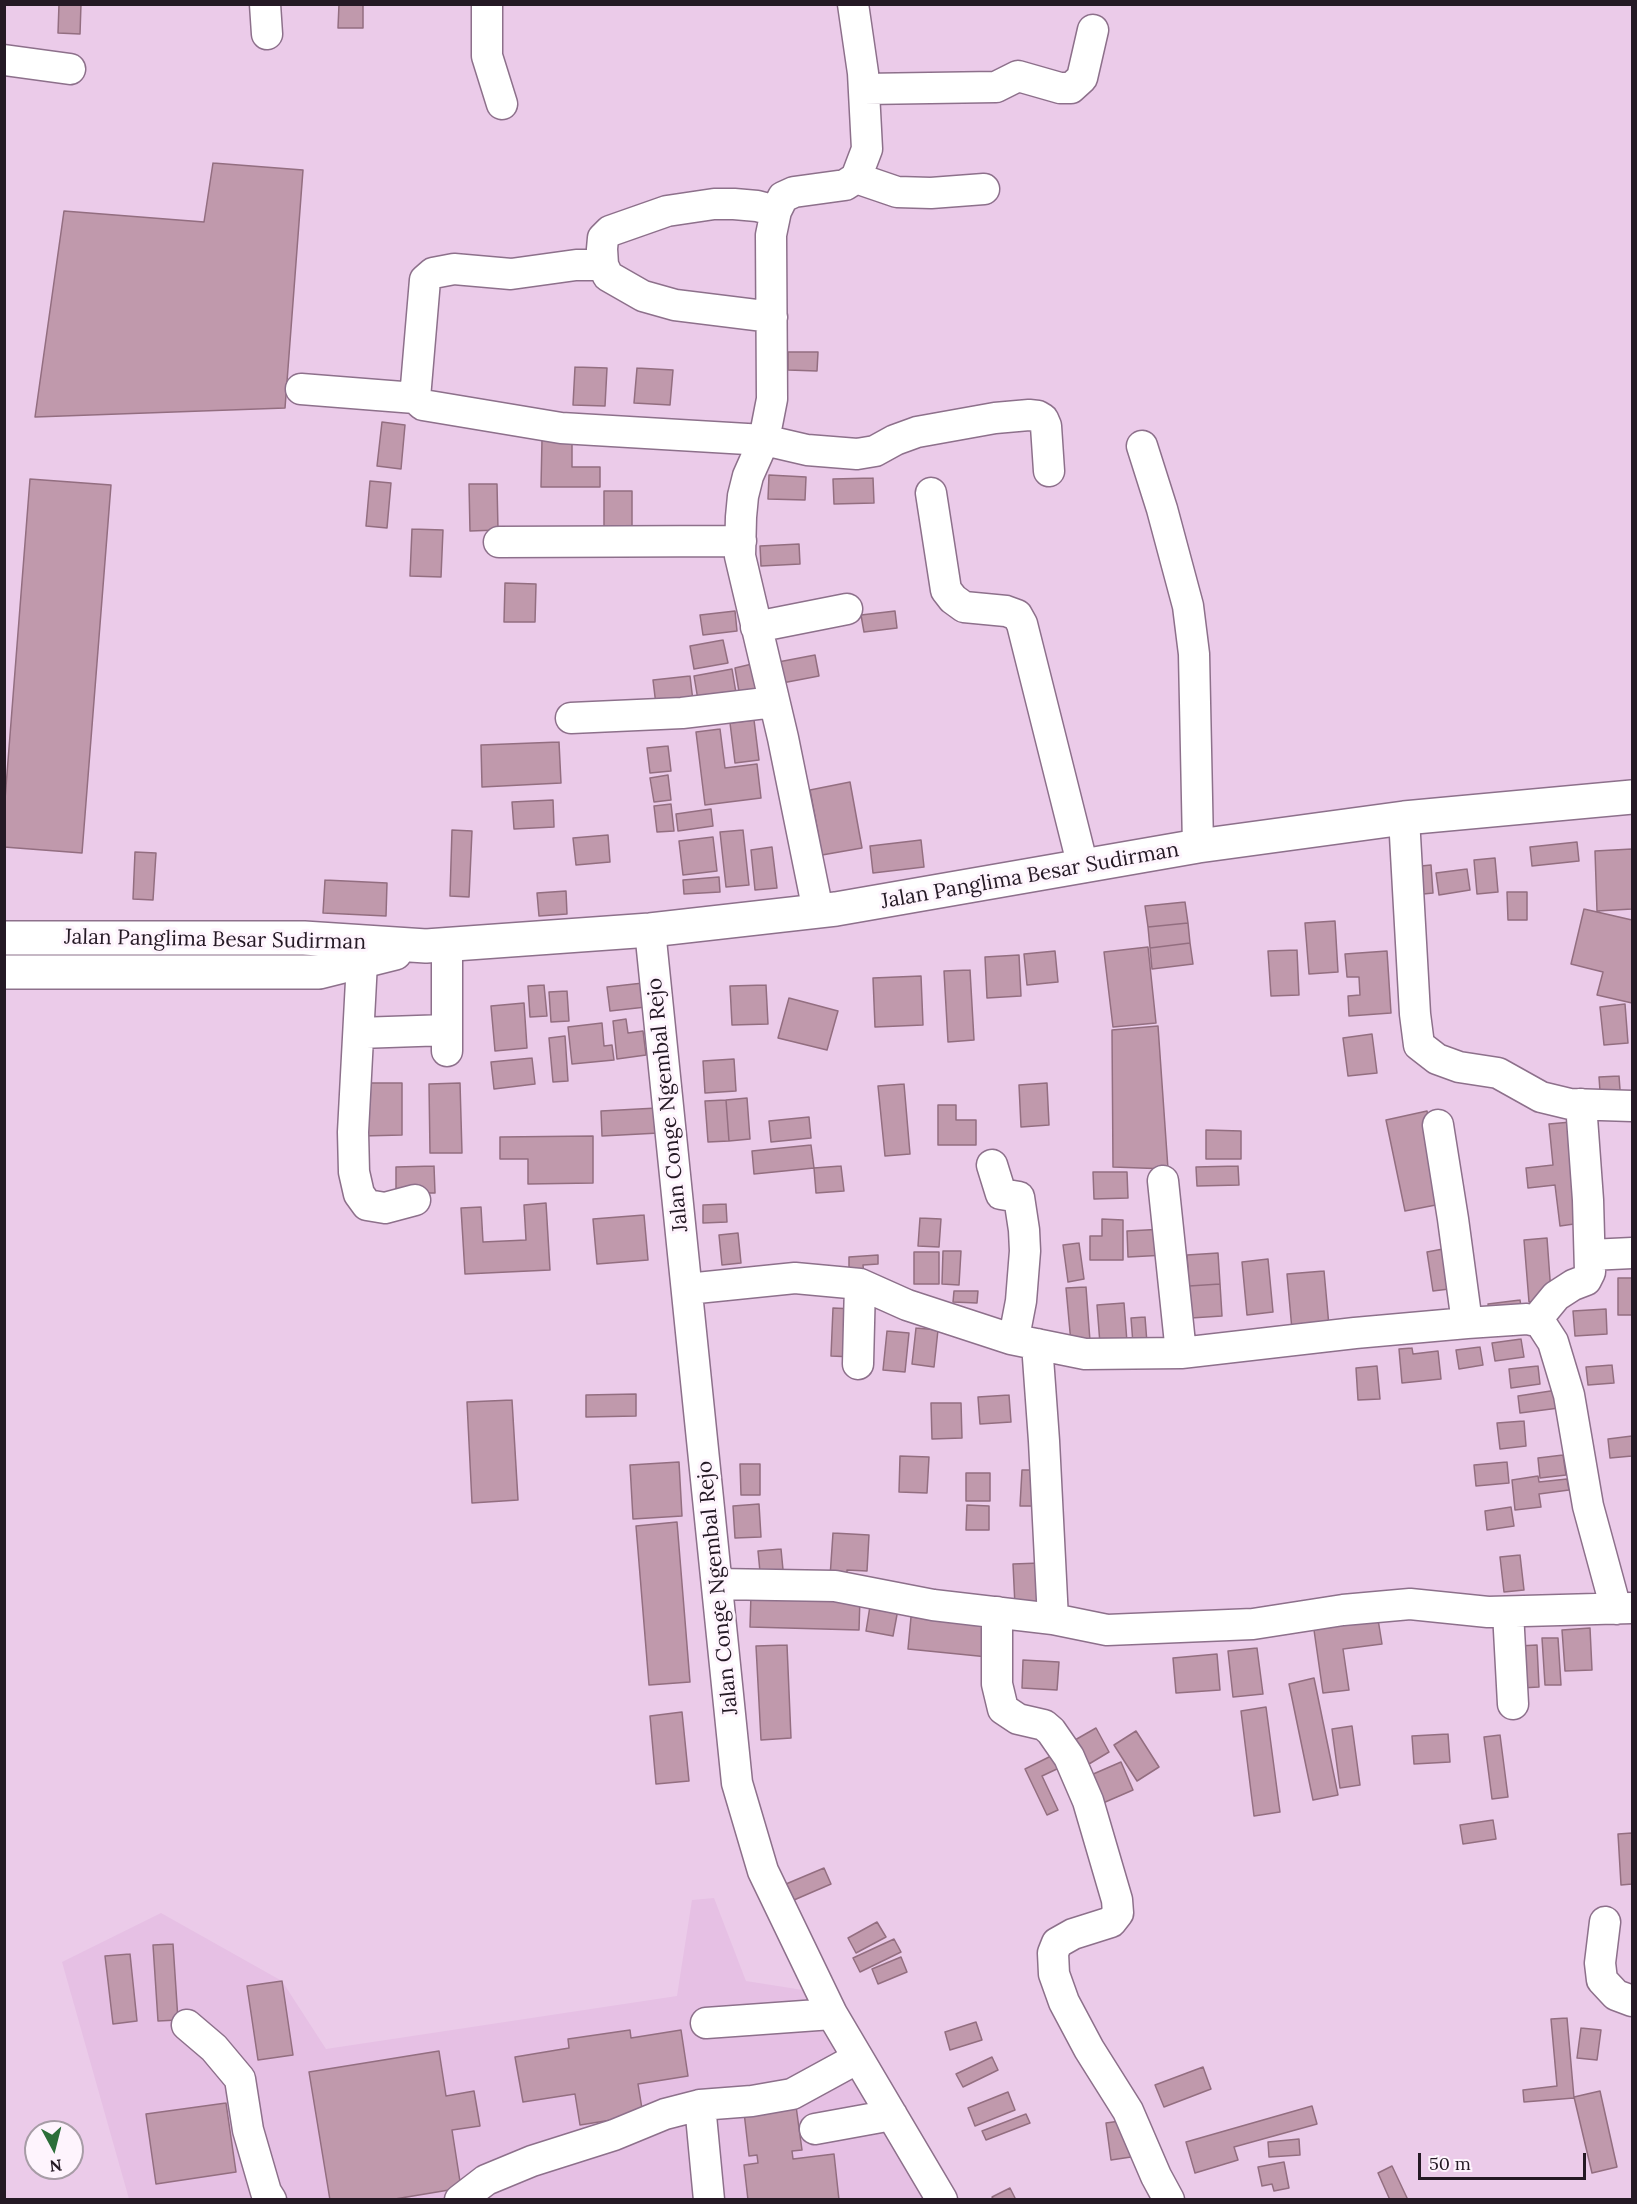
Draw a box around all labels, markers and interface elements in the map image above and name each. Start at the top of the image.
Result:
street label: Jalan Panglima Besar Sudirman [879,837,1181,915]
street label: Jalan Panglima Besar Sudirman [64,925,366,955]
street label: Jalan Conge Ngembal Rejo [642,977,694,1233]
street label: Jalan Conge Ngembal Rejo [692,1460,744,1716]
north arrow [24,2120,84,2180]
scale bar [1421,2141,1589,2179]
text: 50 m [1429,2152,1471,2175]
text: N [49,2155,63,2177]

